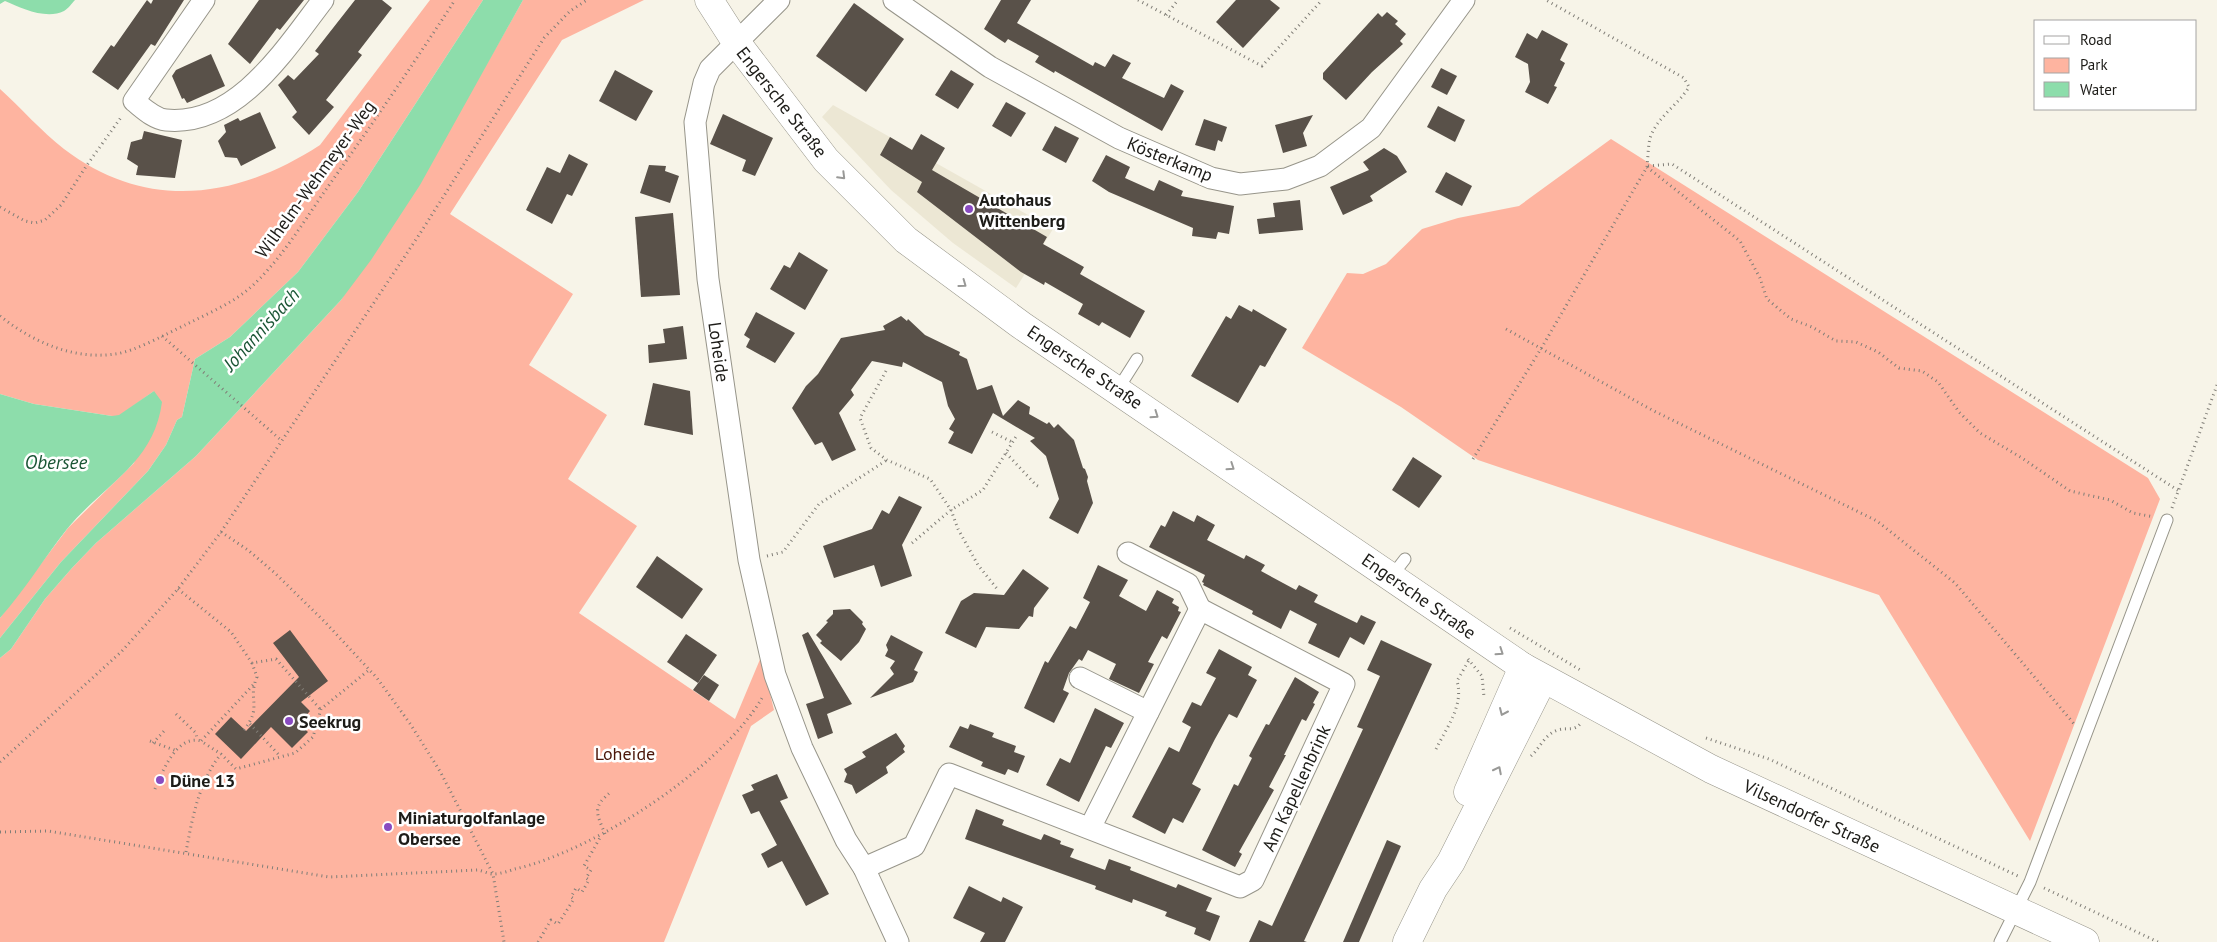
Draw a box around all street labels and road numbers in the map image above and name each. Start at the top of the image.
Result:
street label: Engersche Straße [732,42,832,162]
street label: Wilhelm-Wehmeyer-Weg [250,96,380,262]
street label: Kösterkamp [1124,131,1216,187]
street label: Loheide [703,320,735,384]
street label: Engersche Straße [1023,320,1147,414]
street label: Engersche Straße [1357,548,1481,644]
street label: Am Kapellenbrink [1257,721,1336,855]
street label: Vilsendorfer Straße [1739,774,1884,858]

